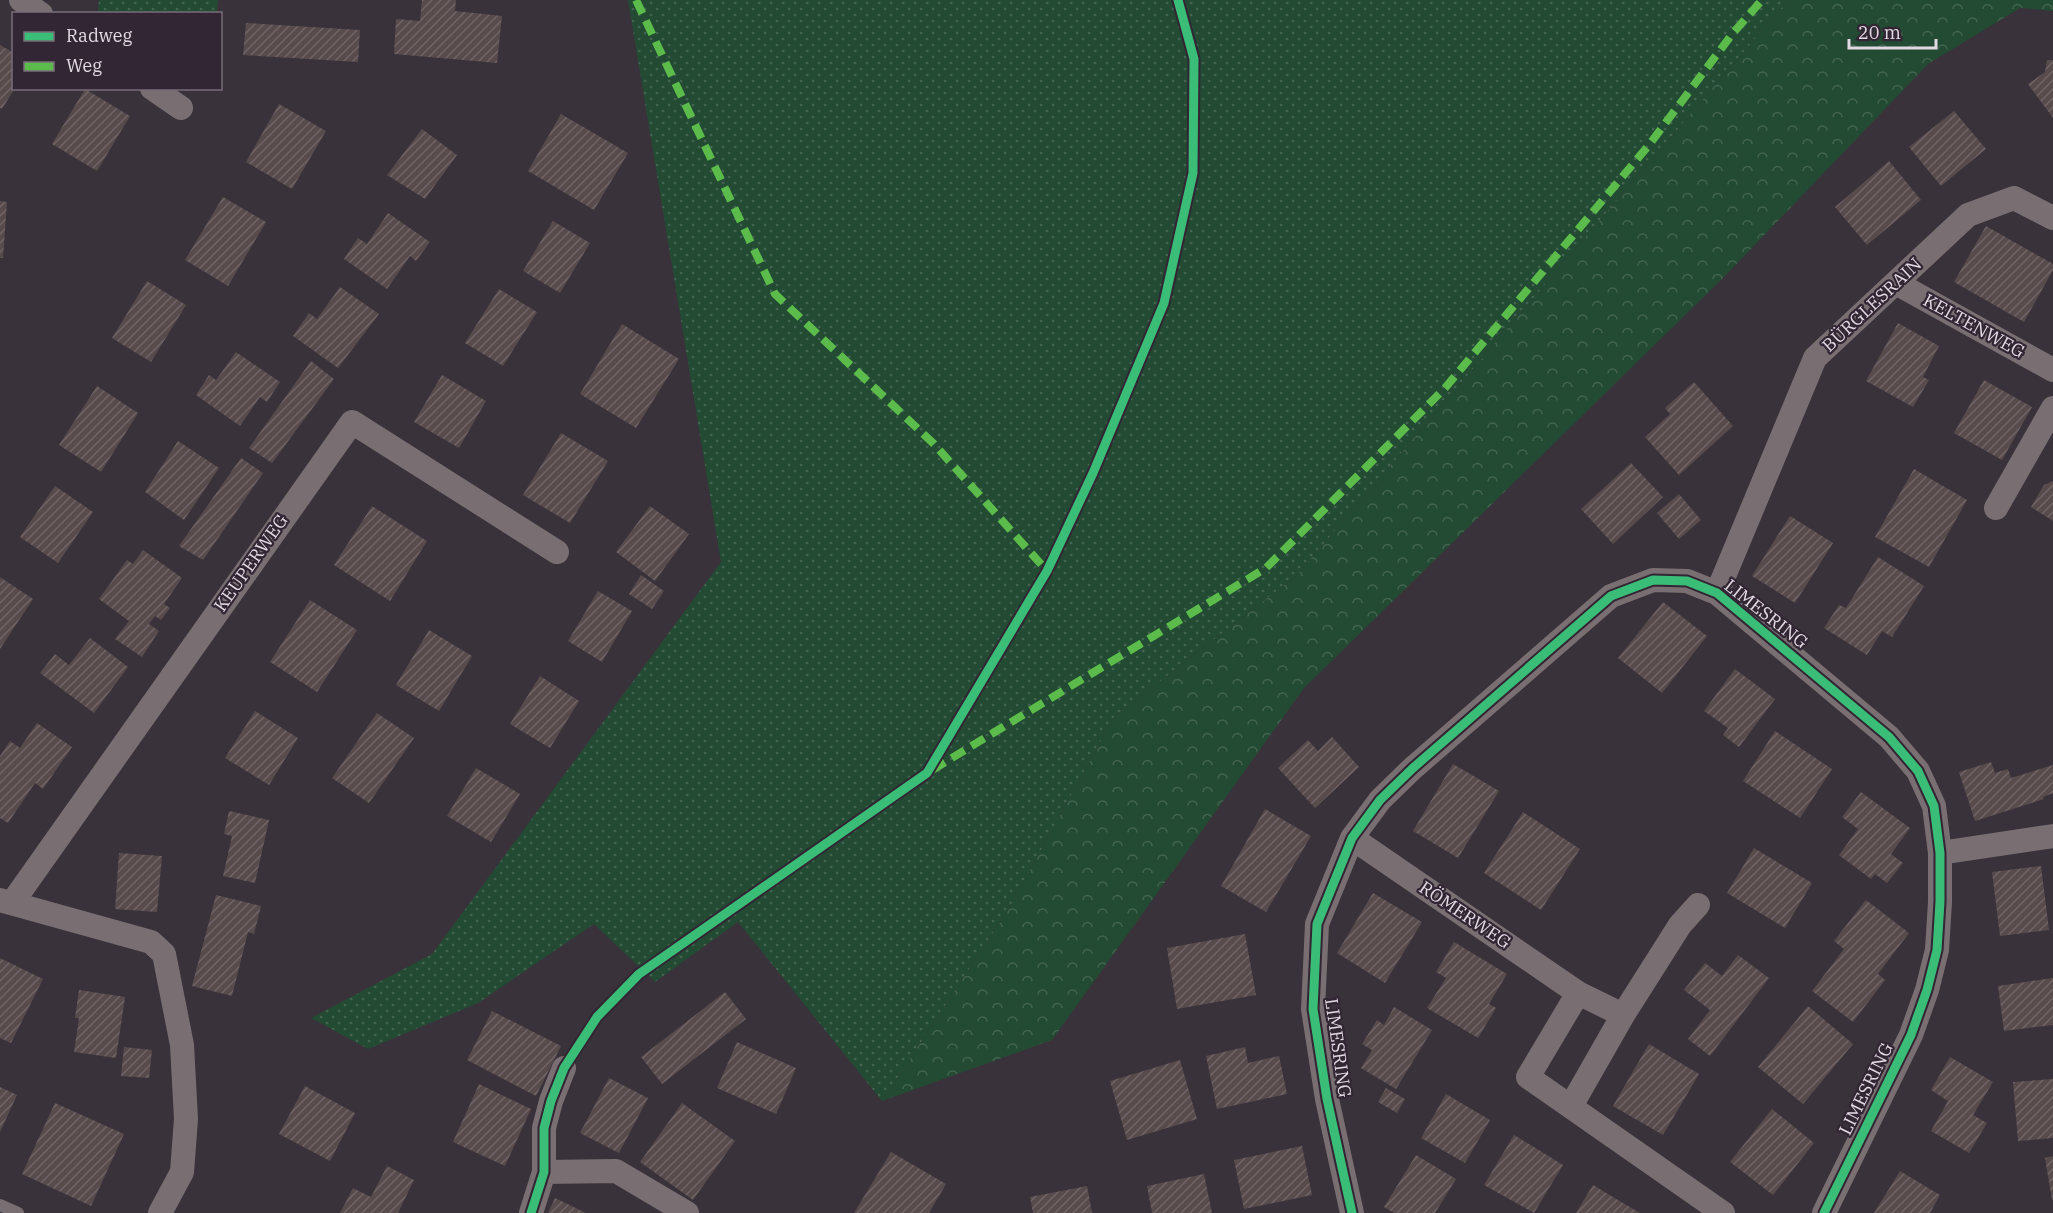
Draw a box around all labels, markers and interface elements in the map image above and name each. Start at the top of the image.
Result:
legend [12,12,222,90]
scale bar [1849,12,1936,50]
text: 20 m [1858,21,1901,44]
text: Radweg [66,24,132,47]
text: Weg [66,54,102,77]
street label: BÜRGLESRAIN [1817,253,1926,357]
street label: KELTENWEG [1919,288,2029,363]
street label: KEUPERWEG [208,509,293,616]
street label: LIMESRING [1720,574,1813,653]
street label: RÖMERWEG [1415,876,1516,954]
street label: LIMESRING [1320,997,1357,1099]
street label: LIMESRING [1833,1039,1898,1139]

